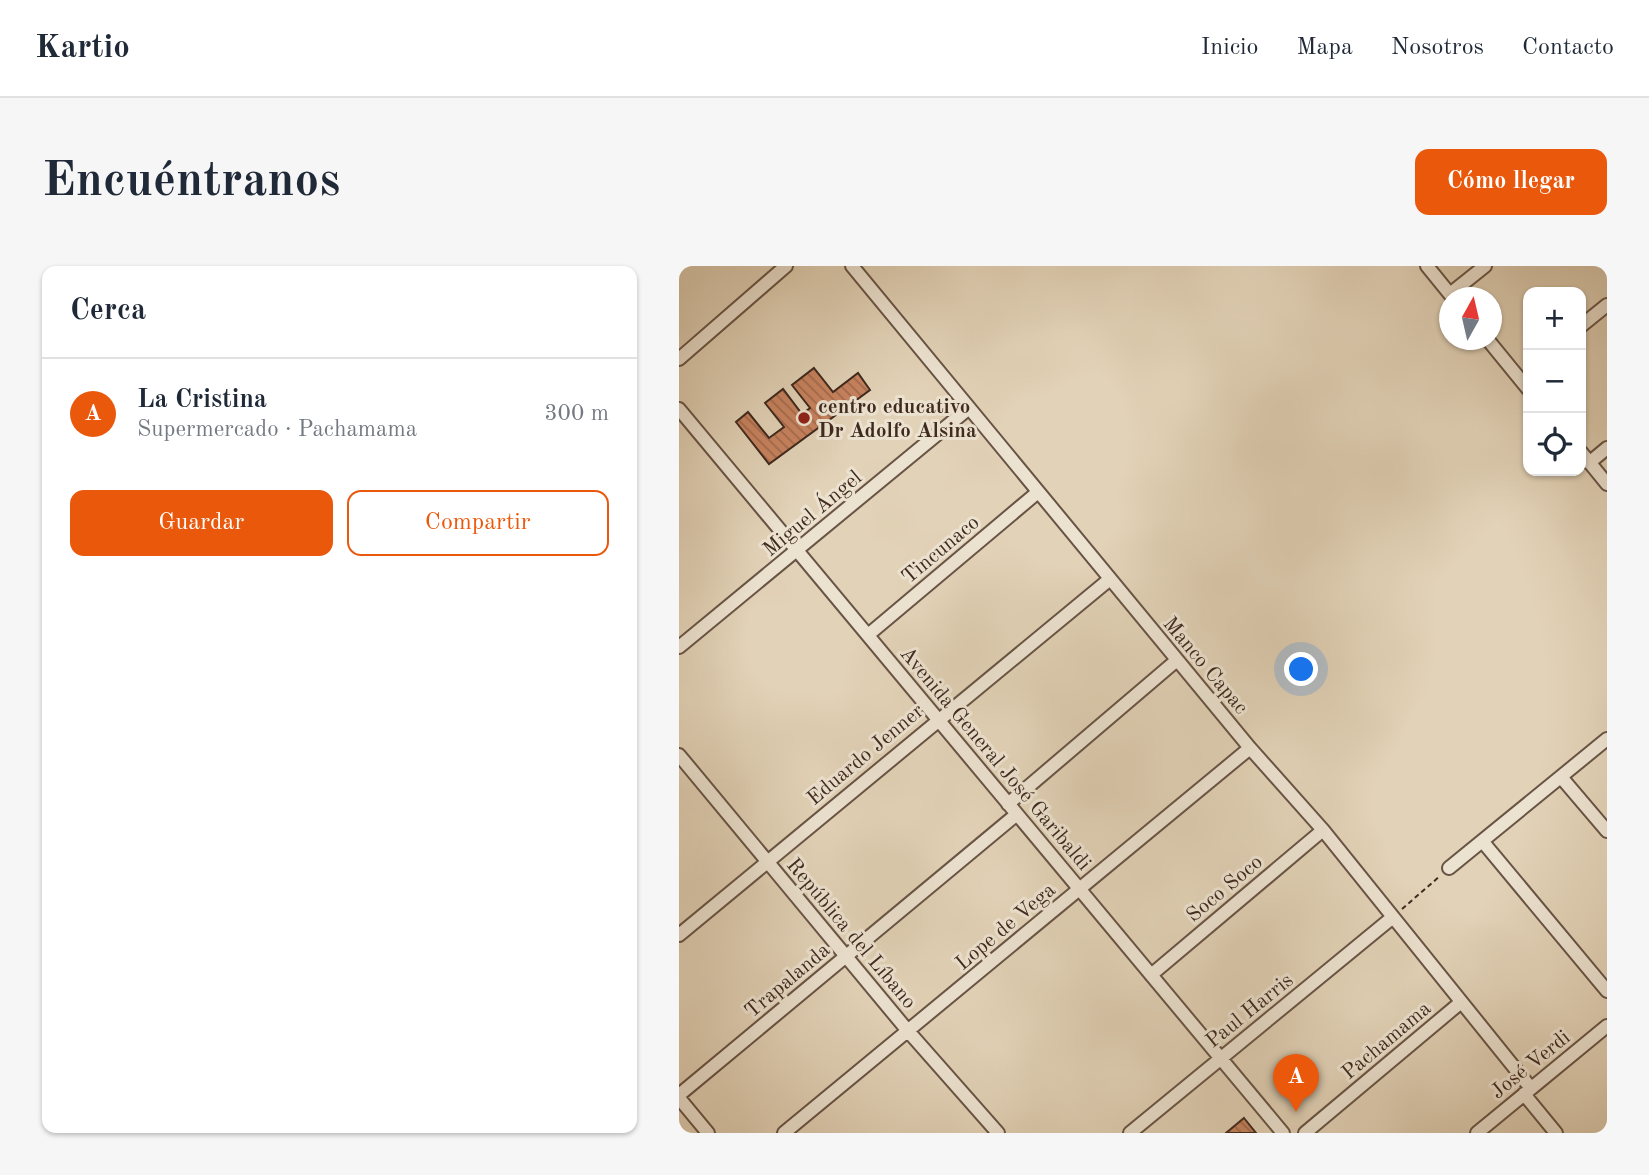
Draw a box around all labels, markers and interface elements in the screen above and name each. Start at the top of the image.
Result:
text: Kartio [35,32,130,65]
text: Inicio [1201,36,1259,60]
text: Mapa [1297,36,1353,60]
text: Nosotros [1391,36,1484,60]
text: Contacto [1522,36,1614,60]
button: Cómo llegar [1415,149,1607,215]
text: Encuéntranos [42,158,340,207]
north arrow [1439,287,1502,350]
map controls [1523,287,1586,476]
button: + [1523,287,1586,350]
text: Cerca [70,296,146,326]
button: − [1523,350,1586,413]
text: La Cristina [137,387,267,413]
place label: centro educativo Dr Adolfo Alsina [818,397,977,442]
text: A [84,402,102,425]
text: 300 m [544,402,609,425]
marker: centro educativo Dr Adolfo Alsina [796,410,812,426]
button: locate [1523,413,1586,476]
text: Supermercado · Pachamama [137,418,417,441]
street label: Miguel Ángel [757,464,866,561]
button: Guardar [70,490,333,556]
button: Compartir [347,490,609,556]
street label: Tincunaco [898,512,984,588]
street label: Manco Capac [1158,613,1251,719]
street label: Avenida General José Garibaldi [895,643,1094,875]
your location [1284,652,1318,686]
street label: Eduardo Jenner [804,700,928,810]
street label: Soco Soco [1183,852,1267,927]
street label: República del Líbano [782,855,920,1013]
street label: Lope de Vega [952,880,1060,975]
street label: Trapalanda [741,940,835,1023]
street label: Paul Harris [1202,970,1298,1052]
street label: Pachamama [1339,998,1435,1084]
street label: José Verdi [1487,1027,1575,1103]
pin: A [1273,1054,1319,1112]

